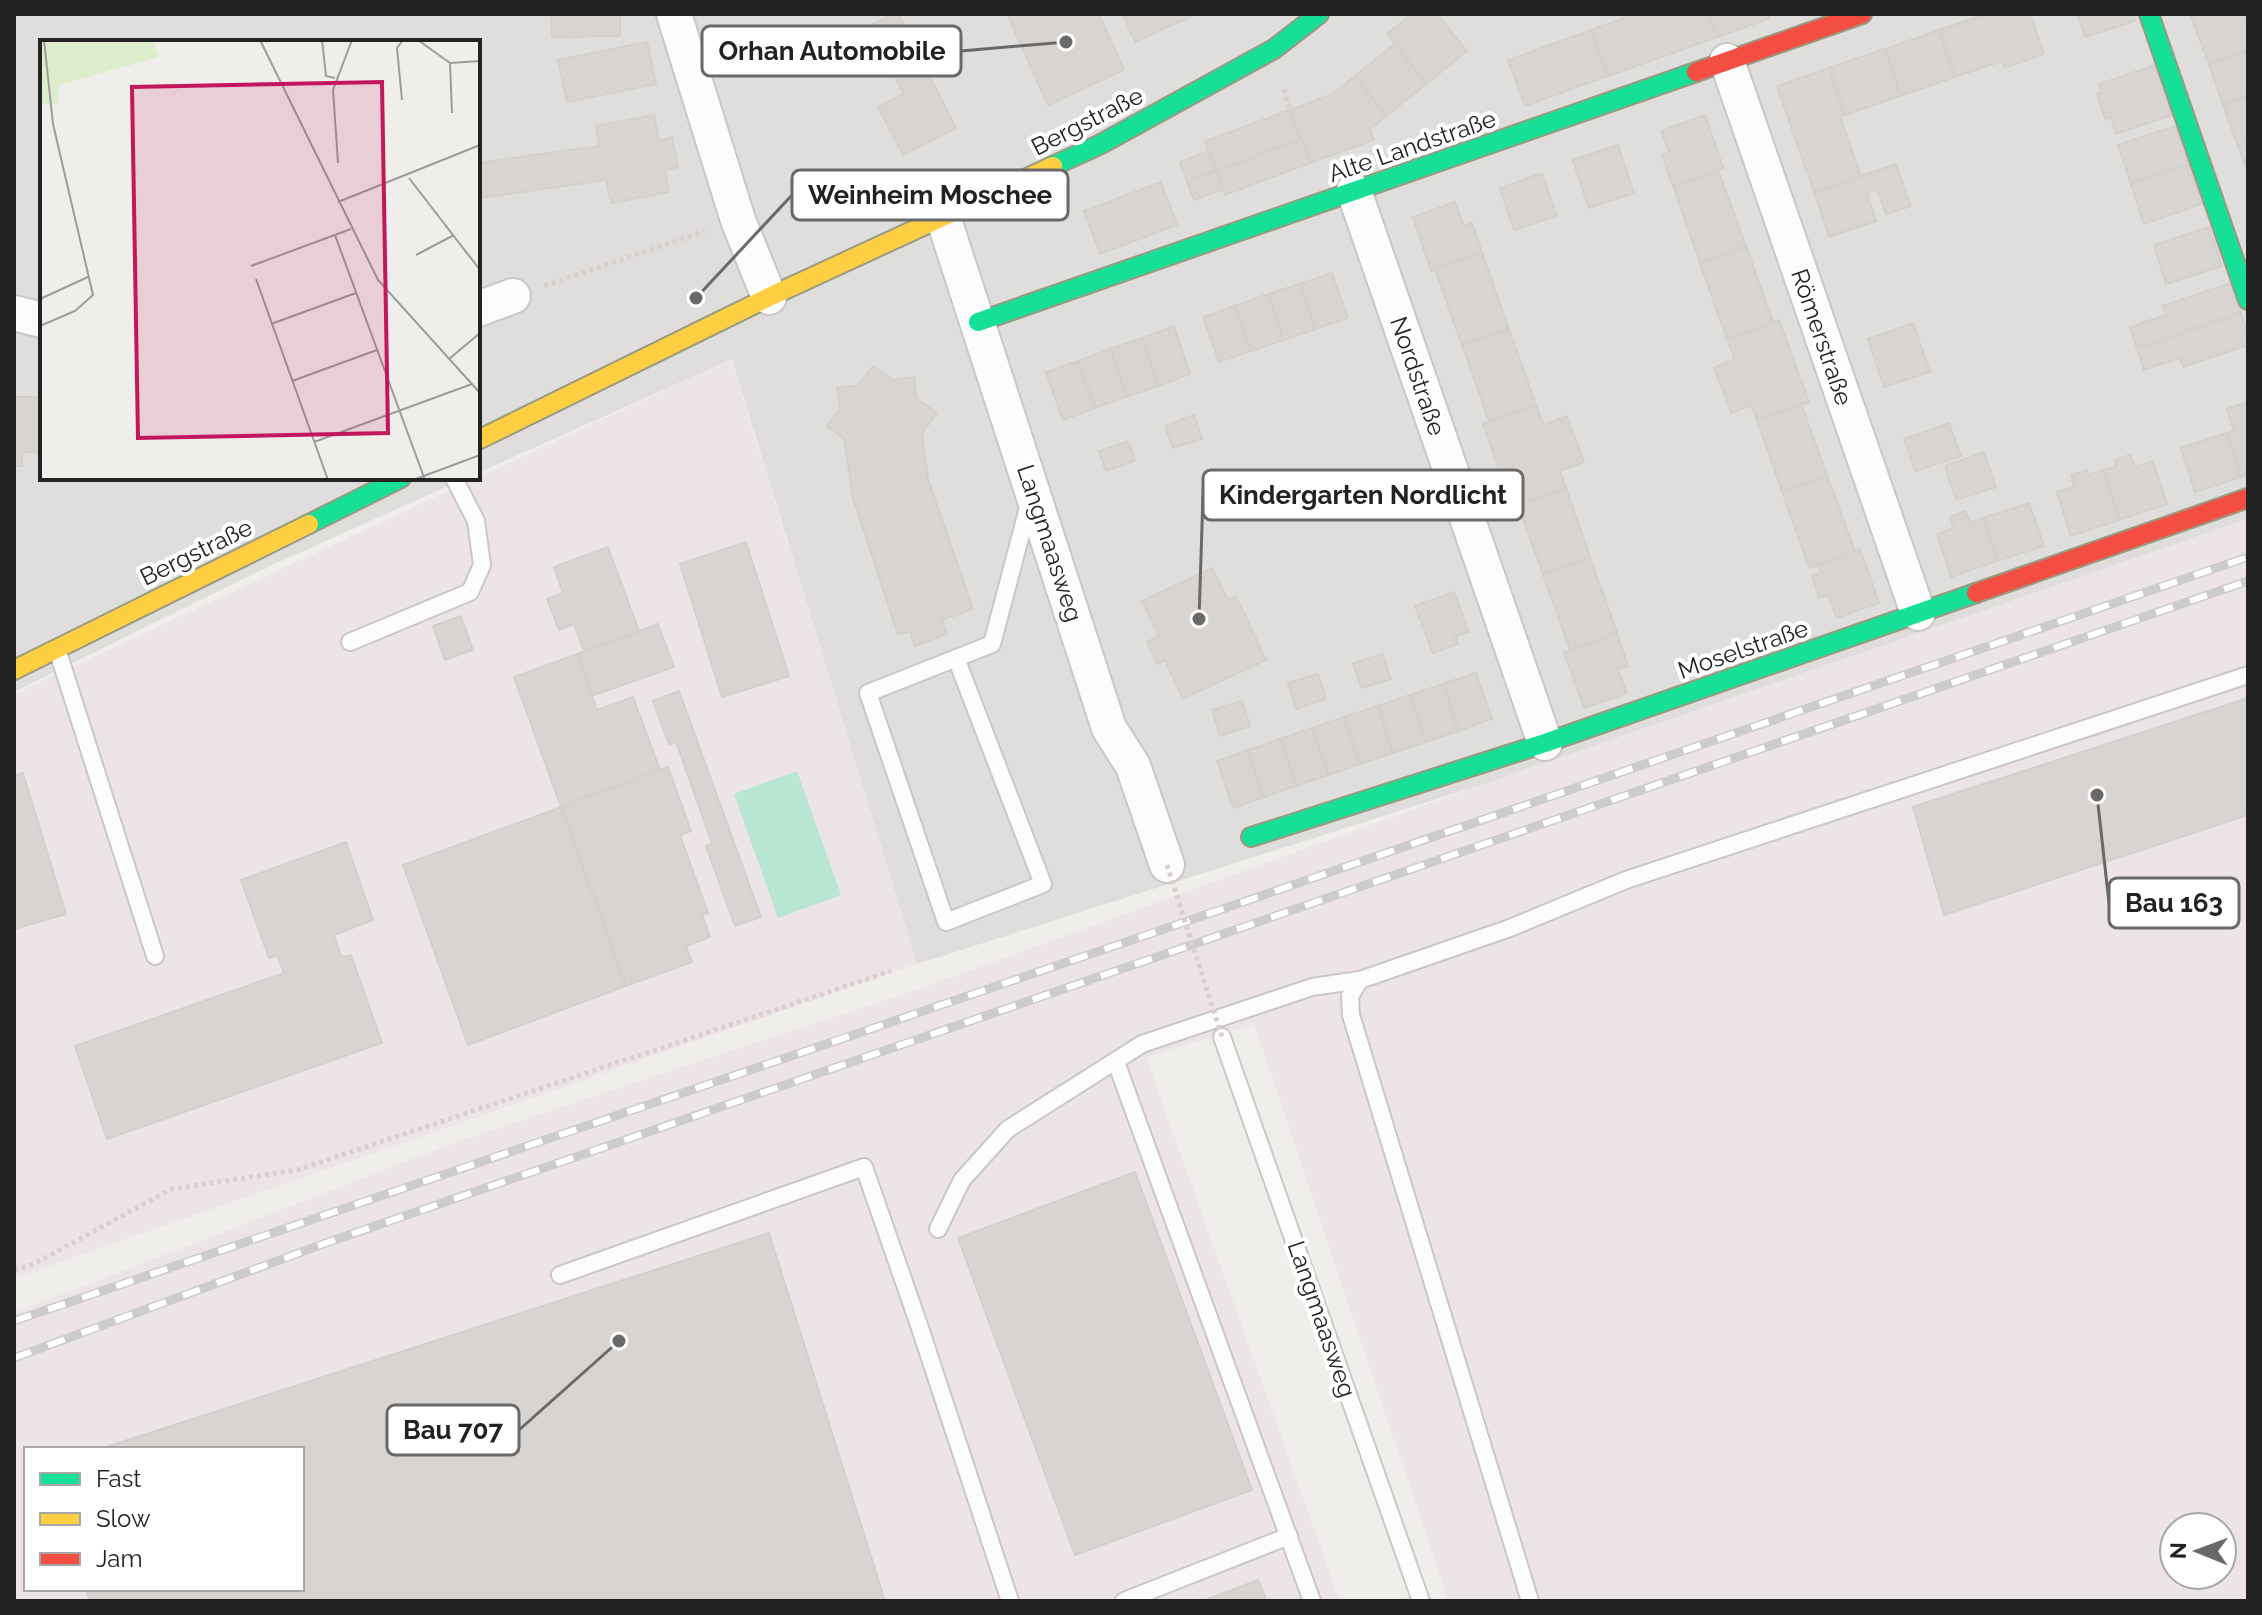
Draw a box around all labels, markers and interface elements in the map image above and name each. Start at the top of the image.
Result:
callout: Orhan Automobile [702,26,961,76]
text: Orhan Automobile [718,36,946,66]
inset map [40,40,480,480]
street label: Bergstraße [1026,81,1148,161]
street label: Alte Landstraße [1324,104,1500,188]
callout: Weinheim Moschee [792,170,1068,220]
text: Weinheim Moschee [808,180,1053,210]
street label: Römerstraße [1785,265,1859,409]
street label: Nordstraße [1384,313,1452,439]
street label: Langmaasweg [1011,461,1089,625]
callout: Kindergarten Nordlicht [1203,470,1523,520]
text: Kindergarten Nordlicht [1219,480,1507,510]
street label: Bergstraße [135,512,257,592]
street label: Moselstraße [1674,613,1812,685]
callout: Bau 163 [2109,878,2239,928]
text: Bau 163 [2125,888,2223,918]
street label: Langmaasweg [1282,1237,1362,1401]
callout: Bau 707 [387,1405,519,1455]
text: Bau 707 [403,1415,503,1445]
legend [24,1447,304,1591]
text: Fast [96,1464,141,1493]
text: Slow [96,1504,151,1533]
north arrow [2158,1511,2238,1591]
text: N [2165,1542,2191,1559]
text: Jam [96,1544,142,1573]

